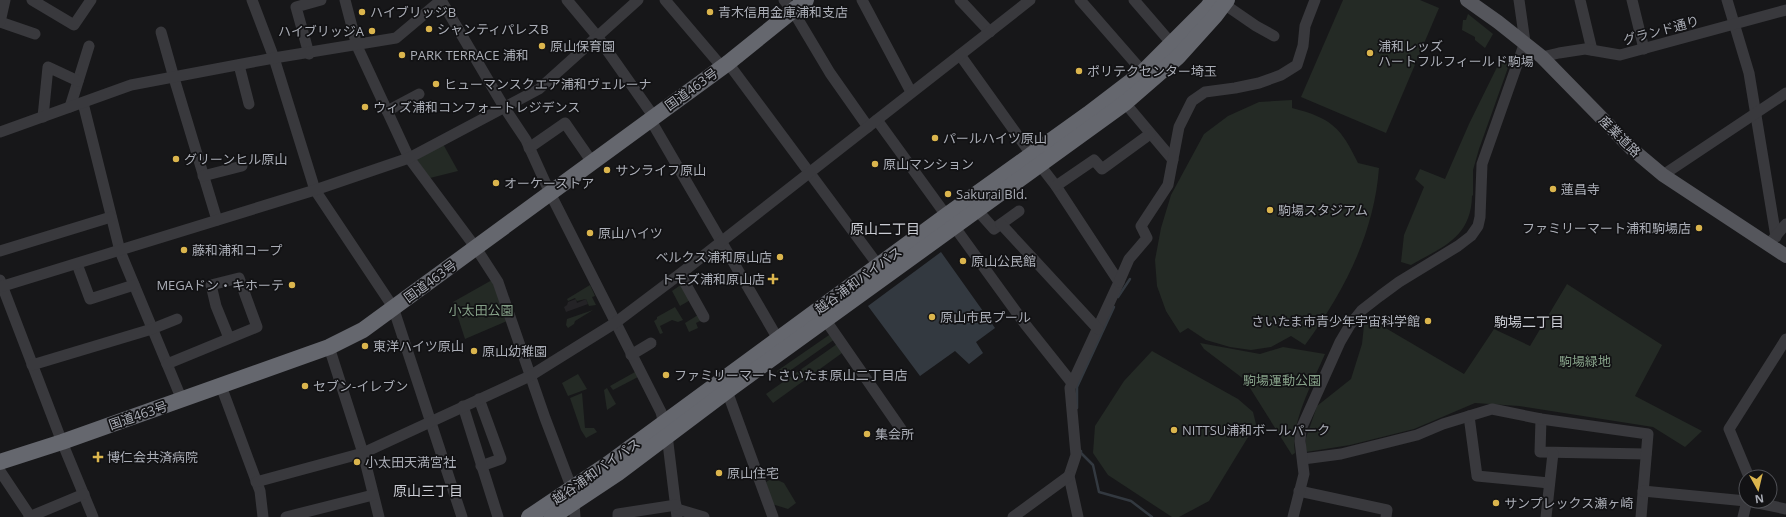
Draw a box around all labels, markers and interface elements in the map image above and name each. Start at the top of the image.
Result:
place label: ハイブリッジB [370,3,456,21]
place label: 青木信用金庫浦和支店 [718,3,848,21]
marker: ハイブリッジB [357,7,367,17]
marker: 青木信用金庫浦和支店 [705,7,715,17]
street label: グランド通り [1621,11,1701,49]
place label: シャンティパレスB [437,20,549,38]
place label: ハイブリッジA [278,22,365,40]
marker: シャンティパレスB [424,24,434,34]
marker: ハイブリッジA [367,26,377,36]
place label: 原山保育園 [550,37,615,55]
place label: 浦和レッズ ハートフルフィールド駒場 [1378,37,1534,70]
marker: 原山保育園 [537,41,547,51]
place label: PARK TERRACE 浦和 [410,46,529,64]
marker: 浦和レッズ ハートフルフィールド駒場 [1365,48,1375,58]
marker: PARK TERRACE 浦和 [397,50,407,60]
place label: ポリテクセンター埼玉 [1087,62,1217,80]
street label: 国道463号 [661,64,721,114]
marker: ポリテクセンター埼玉 [1074,66,1084,76]
place label: ヒューマンスクエア浦和ヴェルーナ [444,75,652,93]
marker: ヒューマンスクエア浦和ヴェルーナ [431,79,441,89]
place label: ウィズ浦和コンフォートレジデンス [373,98,580,116]
marker: ウィズ浦和コンフォートレジデンス [360,102,370,112]
street label: 産業道路 [1595,111,1645,161]
place label: パールハイツ原山 [943,129,1047,147]
marker: パールハイツ原山 [930,133,940,143]
place label: グリーンヒル原山 [184,150,287,168]
marker: グリーンヒル原山 [171,154,181,164]
place label: 原山マンション [883,155,974,173]
marker: 原山マンション [870,159,880,169]
place label: サンライフ原山 [615,161,706,179]
marker: サンライフ原山 [602,165,612,175]
place label: オーケーストア [504,174,594,192]
marker: オーケーストア [491,178,501,188]
place label: 蓮昌寺 [1561,180,1600,198]
marker: 蓮昌寺 [1548,184,1558,194]
place label: Sakurai Bld. [956,185,1027,203]
marker: Sakurai Bld. [943,189,953,199]
place label: 駒場スタジアム [1278,201,1368,219]
marker: 駒場スタジアム [1265,205,1275,215]
district label: 原山二丁目 [850,219,920,238]
place label: ファミリーマート浦和駒場店 [1522,219,1691,237]
marker: ファミリーマート浦和駒場店 [1694,223,1704,233]
place label: 原山ハイツ [598,224,663,242]
marker: 原山ハイツ [585,228,595,238]
place label: 藤和浦和コープ [192,241,282,259]
street label: 越谷浦和バイパス [811,242,905,318]
marker: 藤和浦和コープ [179,245,189,255]
place label: ベルクス浦和原山店 [655,248,772,266]
marker: ベルクス浦和原山店 [775,252,785,262]
place label: 原山公民館 [971,252,1036,270]
street label: 国道463号 [400,256,460,306]
marker: 原山公民館 [958,256,968,266]
place label: トモズ浦和原山店 [661,270,765,288]
marker: トモズ浦和原山店 [768,274,778,284]
place label: MEGAドン・キホーテ [156,276,284,294]
marker: MEGAドン・キホーテ [287,280,297,290]
park label: 小太田公園 [448,301,514,319]
place label: 原山市民プール [940,308,1031,326]
marker: 原山市民プール [927,312,937,322]
place label: さいたま市青少年宇宙科学館 [1251,312,1420,330]
district label: 駒場二丁目 [1494,312,1564,331]
marker: さいたま市青少年宇宙科学館 [1423,316,1433,326]
place label: 東洋ハイツ原山 [373,337,464,355]
marker: 東洋ハイツ原山 [360,341,370,351]
place label: 原山幼稚園 [482,342,547,360]
marker: 原山幼稚園 [469,346,479,356]
park label: 駒場緑地 [1559,352,1611,370]
place label: ファミリーマートさいたま原山二丁目店 [674,366,908,384]
marker: ファミリーマートさいたま原山二丁目店 [661,370,671,380]
park label: 駒場運動公園 [1243,371,1321,389]
place label: セブン-イレブン [313,377,408,395]
marker: セブン-イレブン [300,381,310,391]
street label: 国道463号 [106,397,170,433]
place label: NITTSU浦和ボールパーク [1182,421,1330,439]
place label: 集会所 [875,425,914,443]
marker: NITTSU浦和ボールパーク [1169,425,1179,435]
marker: 集会所 [862,429,872,439]
street label: 越谷浦和バイパス [548,434,644,508]
place label: 博仁会共済病院 [107,448,198,466]
marker: 博仁会共済病院 [92,451,104,463]
place label: 小太田天満宮社 [365,453,456,471]
marker: 小太田天満宮社 [352,457,362,467]
place label: 原山住宅 [727,464,779,482]
marker: 原山住宅 [714,468,724,478]
north arrow [1738,469,1778,509]
district label: 原山三丁目 [393,481,463,500]
text: N [1754,491,1765,507]
place label: サンプレックス瀬ヶ崎 [1504,494,1633,512]
marker: サンプレックス瀬ヶ崎 [1491,498,1501,508]

